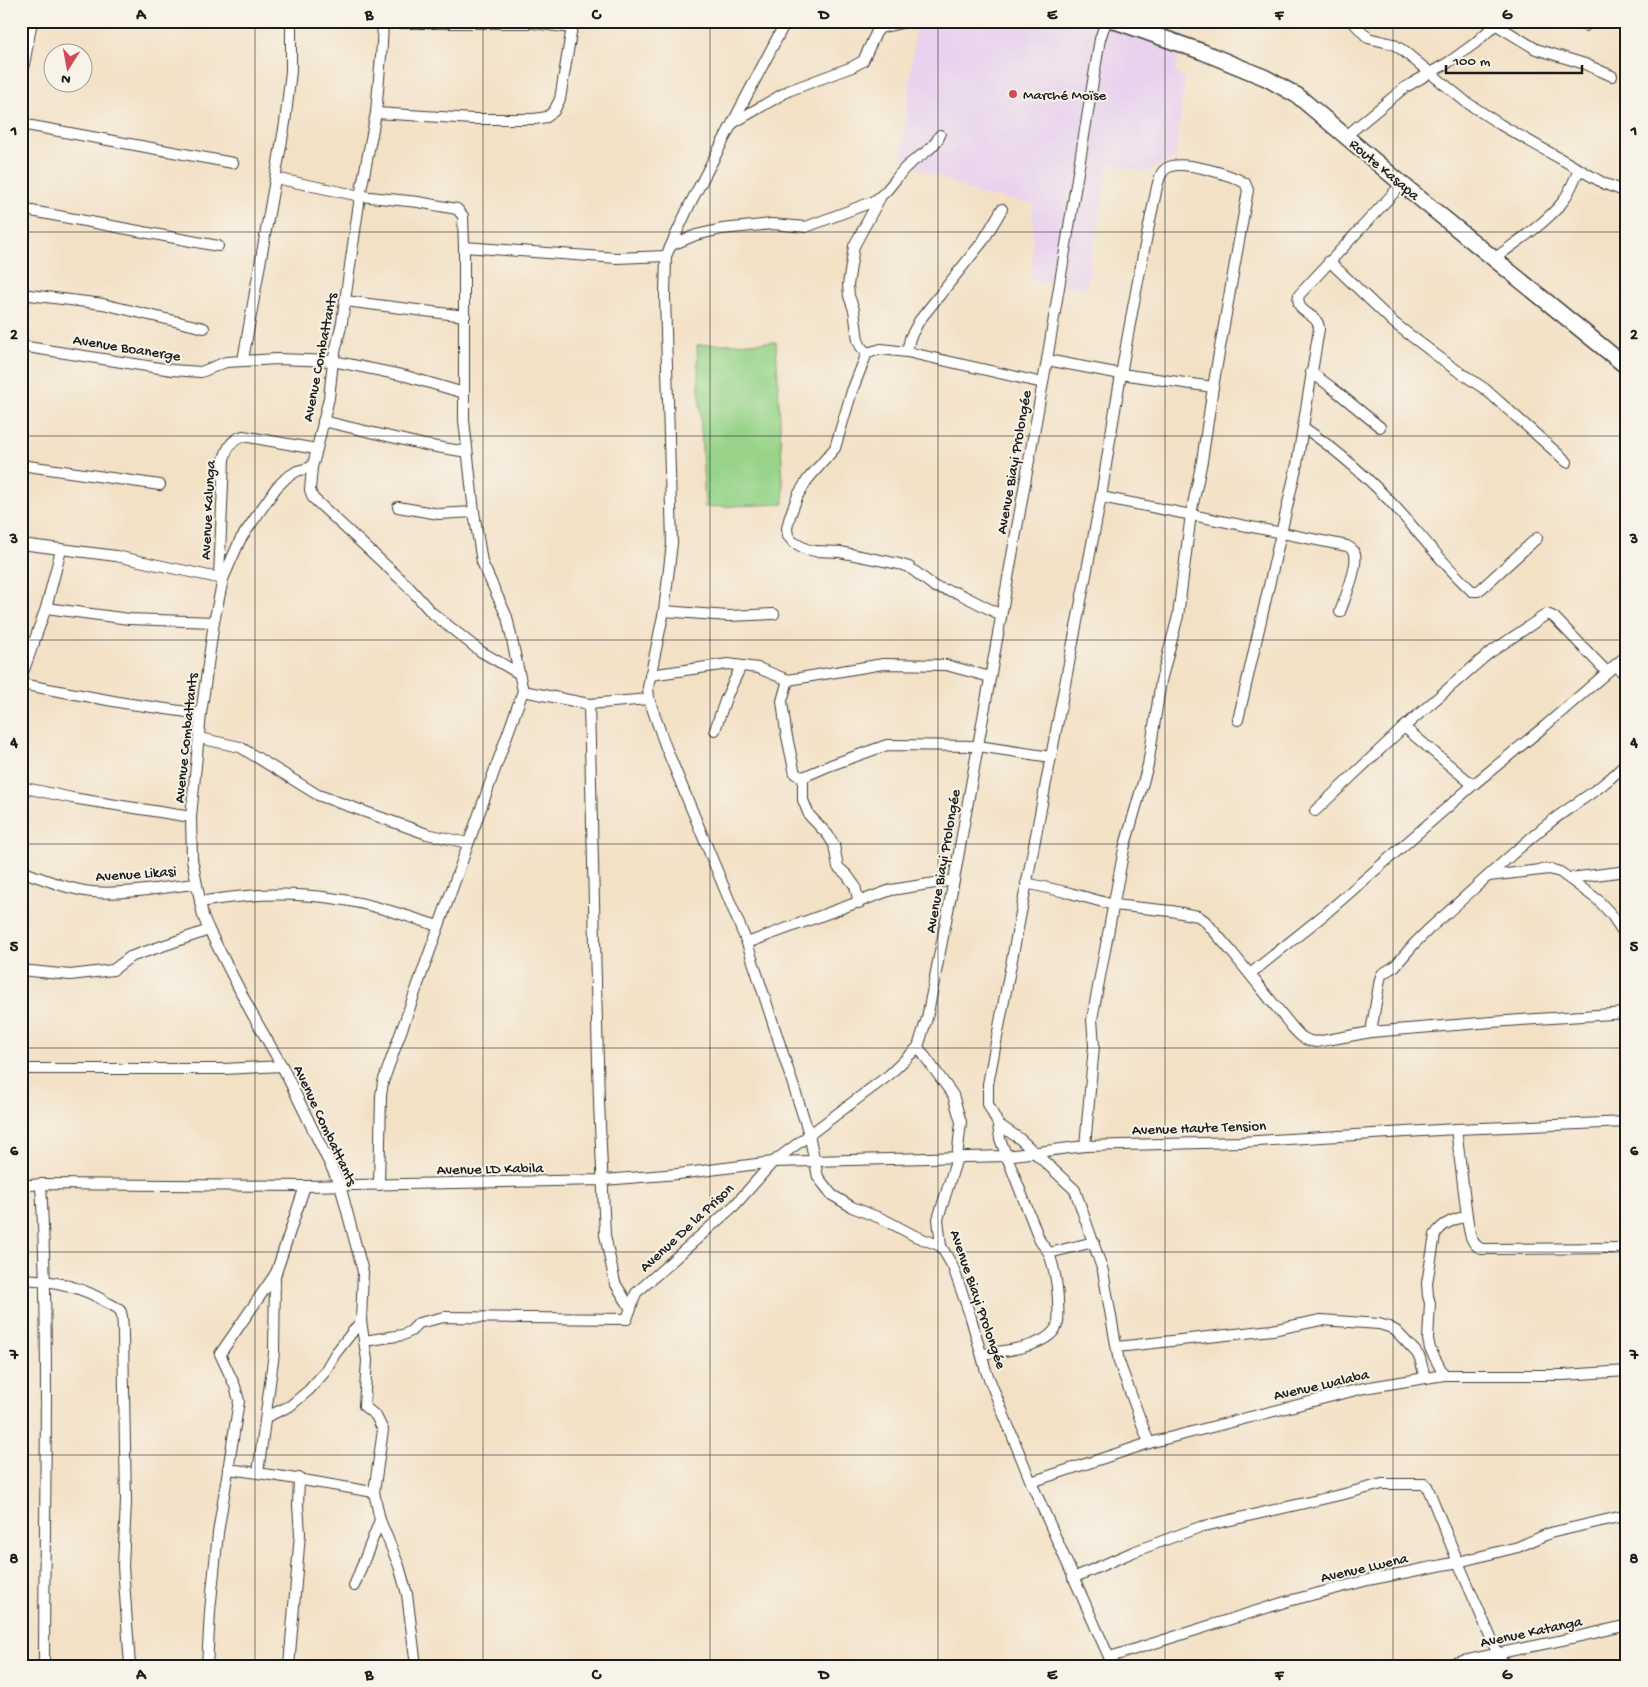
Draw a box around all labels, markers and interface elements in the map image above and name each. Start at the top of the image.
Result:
text: A [135,7,147,26]
text: B [364,7,374,26]
text: C [591,7,602,26]
text: D [817,7,830,26]
text: E [1047,7,1058,26]
text: F [1274,7,1285,26]
text: G [1502,7,1513,26]
north arrow [42,42,92,92]
scale bar [1446,42,1582,74]
text: 100 m [1452,53,1491,71]
text: N [60,69,72,88]
place label: Marché Moïse [1023,87,1106,105]
marker: Marché Moïse [1007,88,1019,100]
text: 1 [10,123,17,142]
text: 1 [1630,123,1637,142]
street label: Route Kasapa [1345,136,1423,206]
street label: Avenue Combattants [300,291,342,423]
text: 2 [10,327,18,346]
text: 2 [1630,327,1638,346]
street label: Avenue Boanerge [71,332,182,366]
street label: Avenue Biayi Prolongée [993,389,1037,536]
street label: Avenue Kalunga [197,459,221,560]
text: 3 [9,531,18,550]
text: 3 [1629,531,1638,550]
street label: Avenue Combattants [171,672,203,804]
text: 4 [9,735,18,754]
text: 4 [1629,735,1638,754]
street label: Avenue Biayi Prolongée [922,788,966,935]
street label: Avenue Likasi [95,863,177,887]
text: 5 [10,939,19,958]
text: 5 [1630,939,1639,958]
street label: Avenue Combattants [288,1063,360,1189]
street label: Avenue Haute Tension [1132,1118,1267,1140]
text: 6 [10,1143,19,1162]
text: 6 [1630,1143,1639,1162]
street label: Avenue LD Kabila [436,1160,544,1180]
street label: Avenue De la Prison [637,1180,738,1277]
street label: Avenue Biayi Prolongée [945,1228,1009,1372]
text: 7 [9,1347,19,1366]
text: 7 [1629,1347,1639,1366]
street label: Avenue Lualaba [1272,1366,1372,1406]
street label: Avenue Lwena [1319,1550,1410,1588]
text: 8 [10,1551,19,1570]
text: 8 [1630,1551,1639,1570]
street label: Avenue Katanga [1479,1613,1585,1653]
text: A [135,1667,147,1686]
text: B [364,1667,374,1686]
text: C [591,1667,602,1686]
text: D [817,1667,830,1686]
text: E [1047,1667,1058,1686]
text: F [1274,1667,1285,1686]
text: G [1502,1667,1513,1686]

